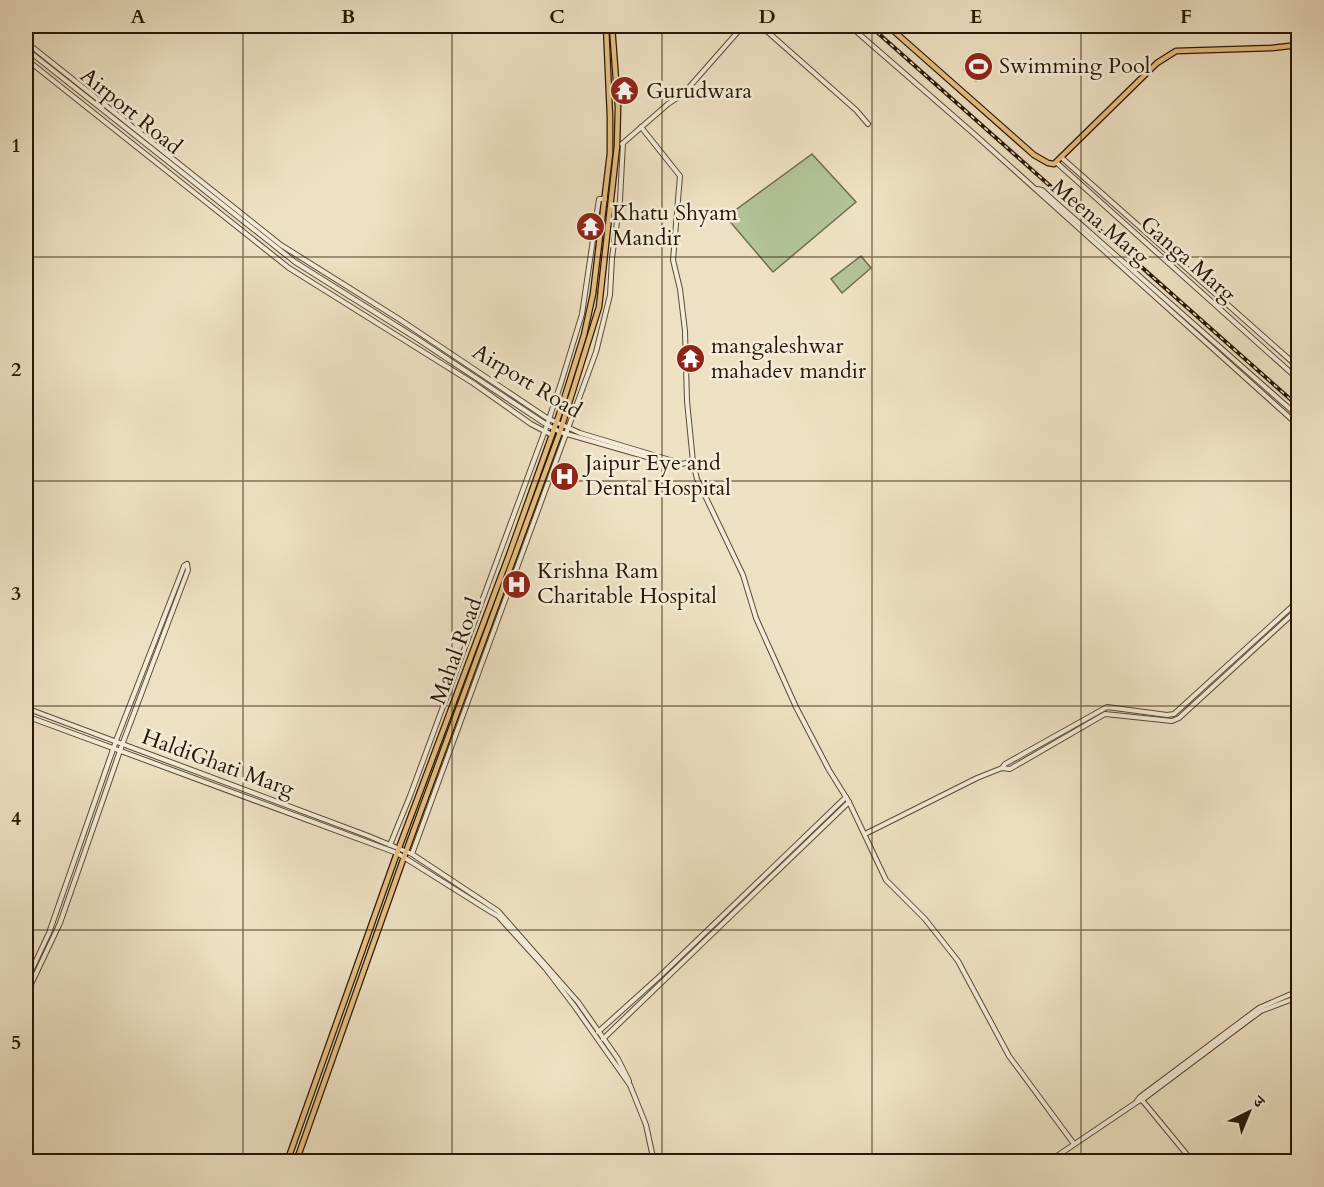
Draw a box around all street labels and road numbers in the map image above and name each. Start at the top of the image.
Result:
street label: Airport Road [74,61,188,161]
street label: Meena Marg [1045,172,1156,272]
street label: Ganga Marg [1134,209,1243,309]
street label: Airport Road [467,337,588,426]
street label: Mahal Road [423,593,489,709]
street label: HaldiGhati Marg [138,722,299,805]

